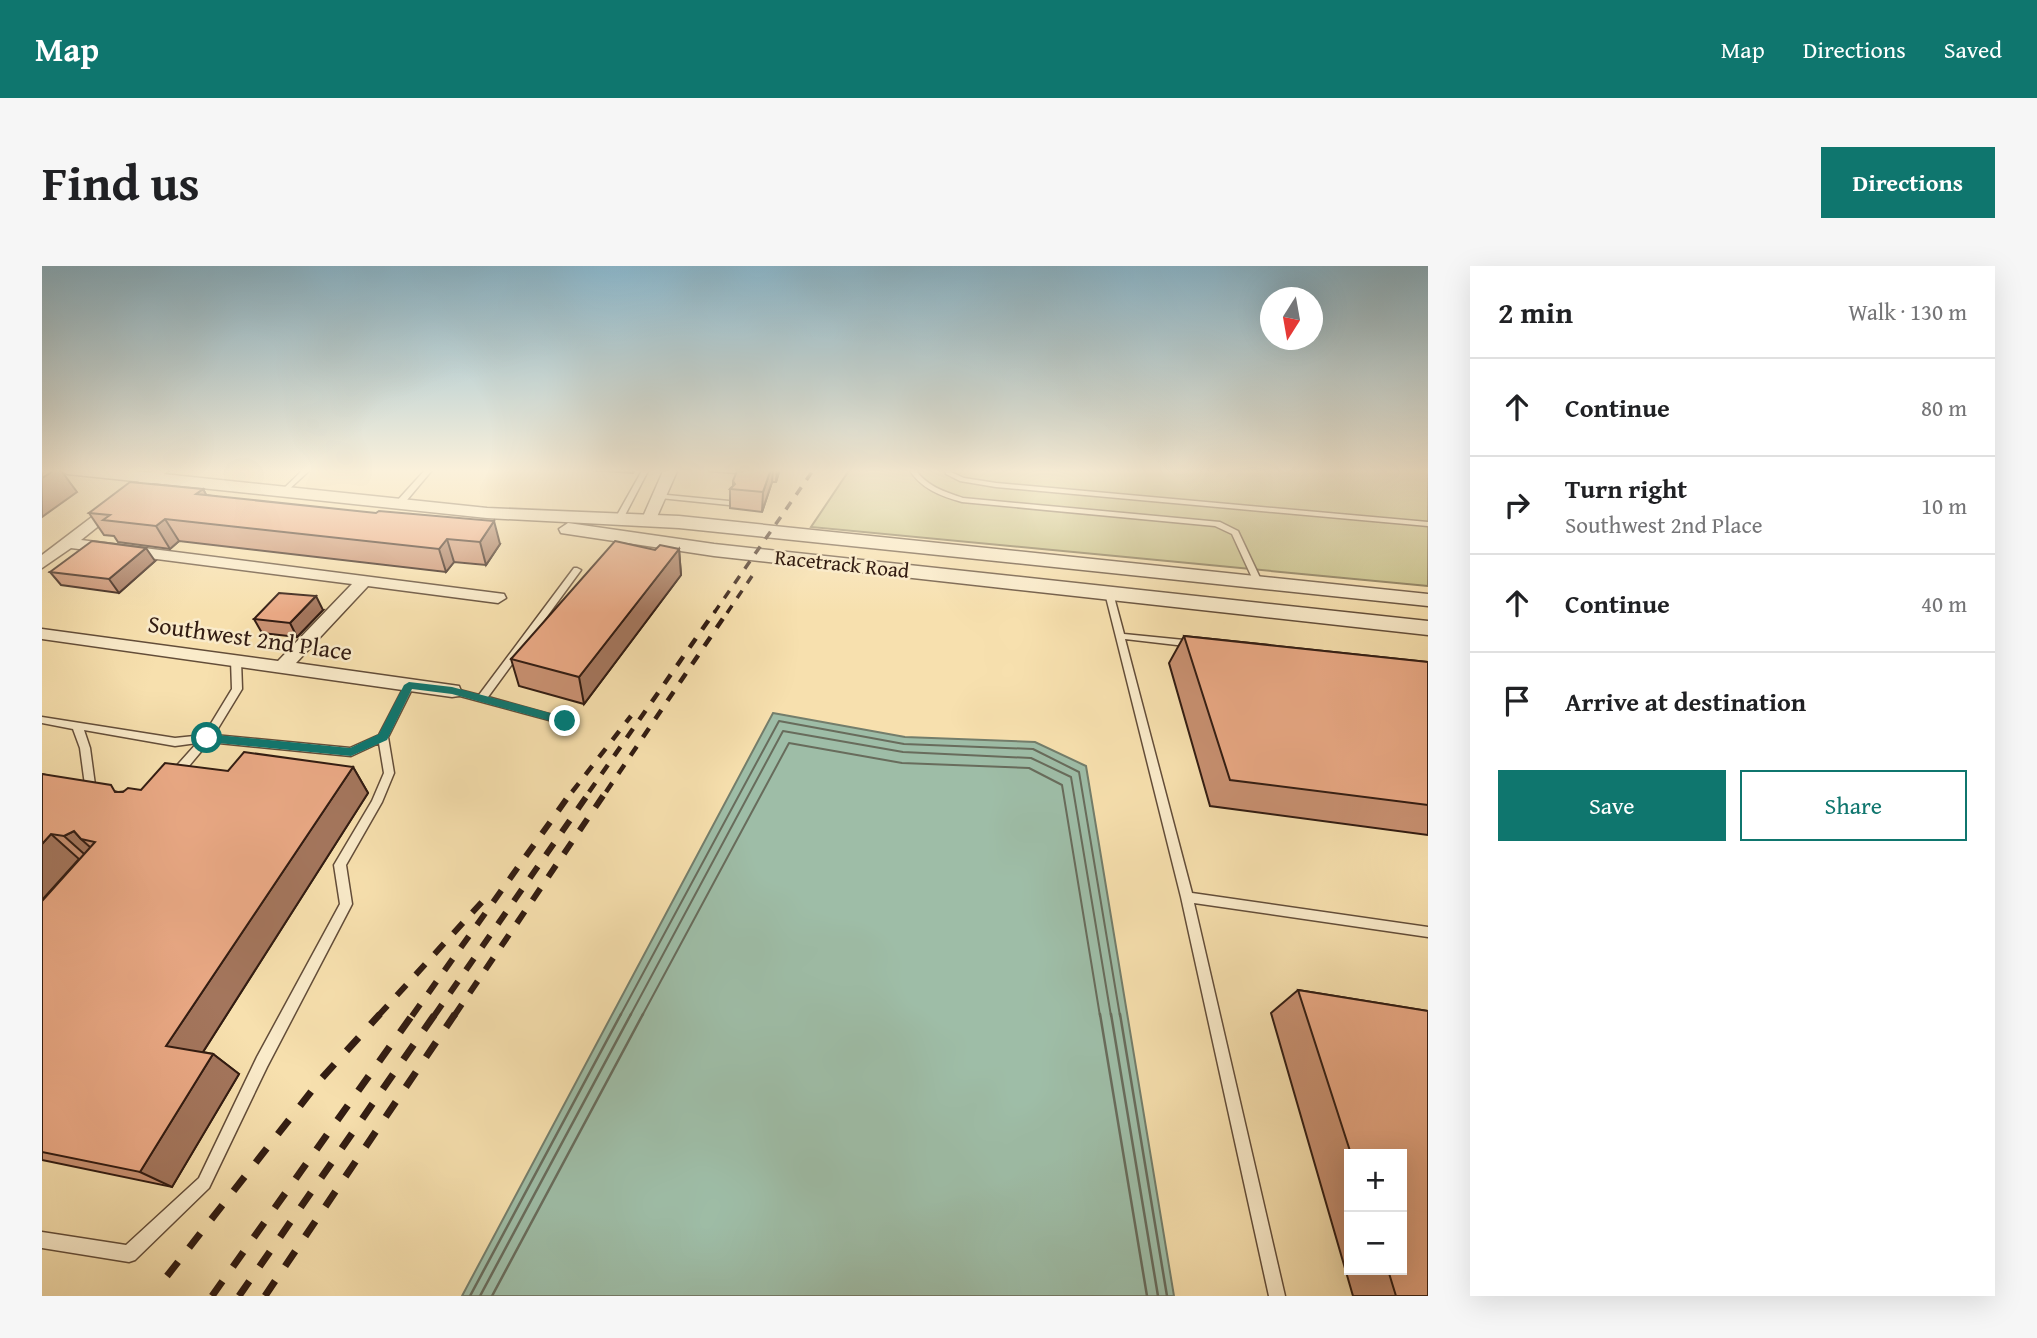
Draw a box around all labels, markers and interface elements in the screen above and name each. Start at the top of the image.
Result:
text: Map [35,25,99,73]
text: Map [1721,32,1765,67]
text: Directions [1803,32,1906,67]
text: Saved [1944,32,2002,67]
text: Find us [42,146,200,218]
button: Directions [1821,147,1995,218]
north arrow [1260,287,1323,350]
text: 2 min [1498,290,1573,334]
text: Walk · 130 m [1848,295,1967,328]
icon: ahead [1498,388,1536,426]
text: Continue [1565,388,1670,427]
text: 80 m [1921,391,1967,424]
text: Turn right [1565,469,1687,508]
icon: right [1498,486,1536,524]
text: 10 m [1921,489,1967,522]
text: Southwest 2nd Place [1565,508,1762,541]
street label: Racetrack Road [773,541,912,586]
icon: ahead [1498,584,1536,622]
text: Continue [1565,584,1670,623]
text: 40 m [1921,587,1967,620]
street label: Southwest 2nd Place [146,606,355,669]
icon: arrive [1498,682,1536,720]
text: Arrive at destination [1565,682,1806,721]
route end [549,705,580,736]
route start [191,722,222,753]
button: Save [1498,770,1726,841]
button: Share [1740,770,1967,841]
map controls [1344,1149,1407,1275]
button: + [1344,1149,1407,1212]
button: − [1344,1212,1407,1275]

